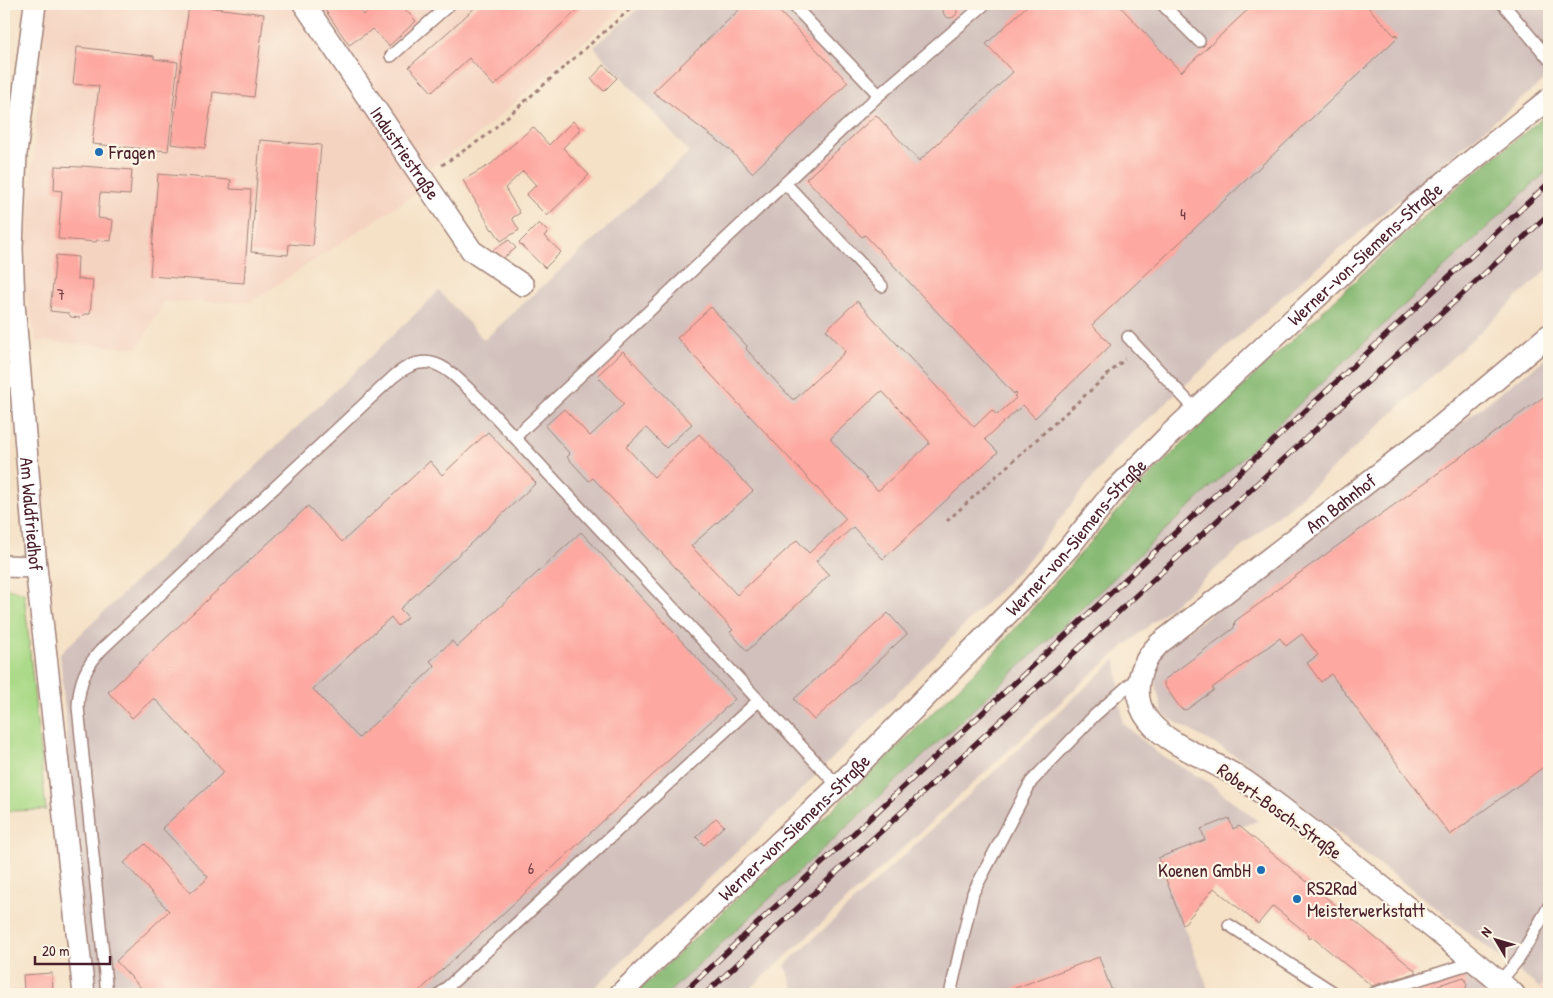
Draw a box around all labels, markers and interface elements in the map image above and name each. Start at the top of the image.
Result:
street label: Industriestraße [364,101,446,205]
place label: Fragen [108,139,156,165]
marker: Fragen [93,146,105,158]
street label: Werner-von-Siemens-Straße [1282,176,1448,331]
house number: 4 [1180,203,1186,225]
house number: 7 [57,283,65,305]
street label: Werner-von-Siemens-Straße [1000,452,1152,621]
street label: Am Waldfriedhof [14,456,49,572]
street label: Am Bahnhof [1300,468,1382,539]
street label: Werner-von-Siemens-Straße [712,748,876,907]
street label: Robert-Bosch-Straße [1212,757,1348,865]
house number: 6 [528,857,534,879]
place label: Koenen GmbH [1158,857,1251,883]
marker: Koenen GmbH [1255,864,1267,876]
place label: RS2Rad Meisterwerkstatt [1307,875,1425,923]
marker: RS2Rad Meisterwerkstatt [1291,893,1303,905]
north arrow [1470,916,1520,966]
text: N [1476,922,1495,940]
scale bar [35,933,110,965]
text: 20 m [42,940,69,961]

